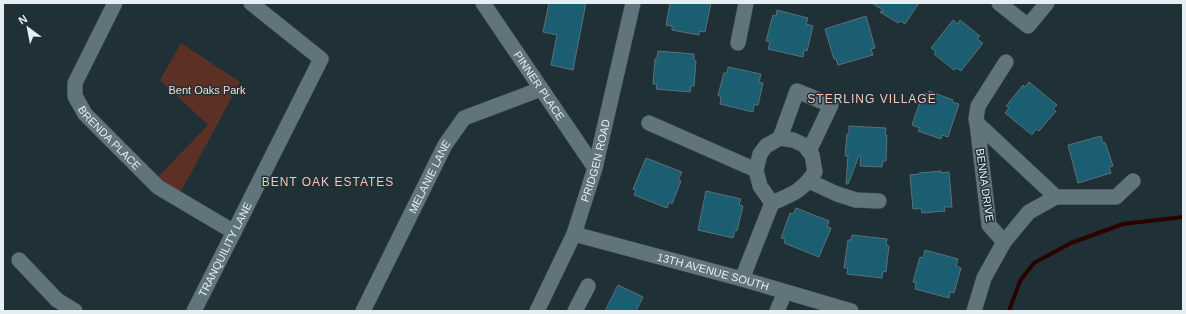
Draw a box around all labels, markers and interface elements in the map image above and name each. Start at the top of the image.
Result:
north arrow [8,8,48,48]
text: N [16,12,29,27]
street label: PINNER PLACE [512,49,567,123]
park label: Bent Oaks Park [168,84,246,96]
district label: STERLING VILLAGE [807,92,937,106]
street label: BRENDA PLACE [76,104,143,172]
street label: PRIDGEN ROAD [579,118,612,203]
street label: MELANIE LANE [406,138,453,215]
street label: BENNA DRIVE [974,148,996,222]
district label: BENT OAK ESTATES [262,175,394,189]
street label: TRANQUILITY LANE [196,200,254,299]
street label: 13TH AVENUE SOUTH [656,251,770,293]

